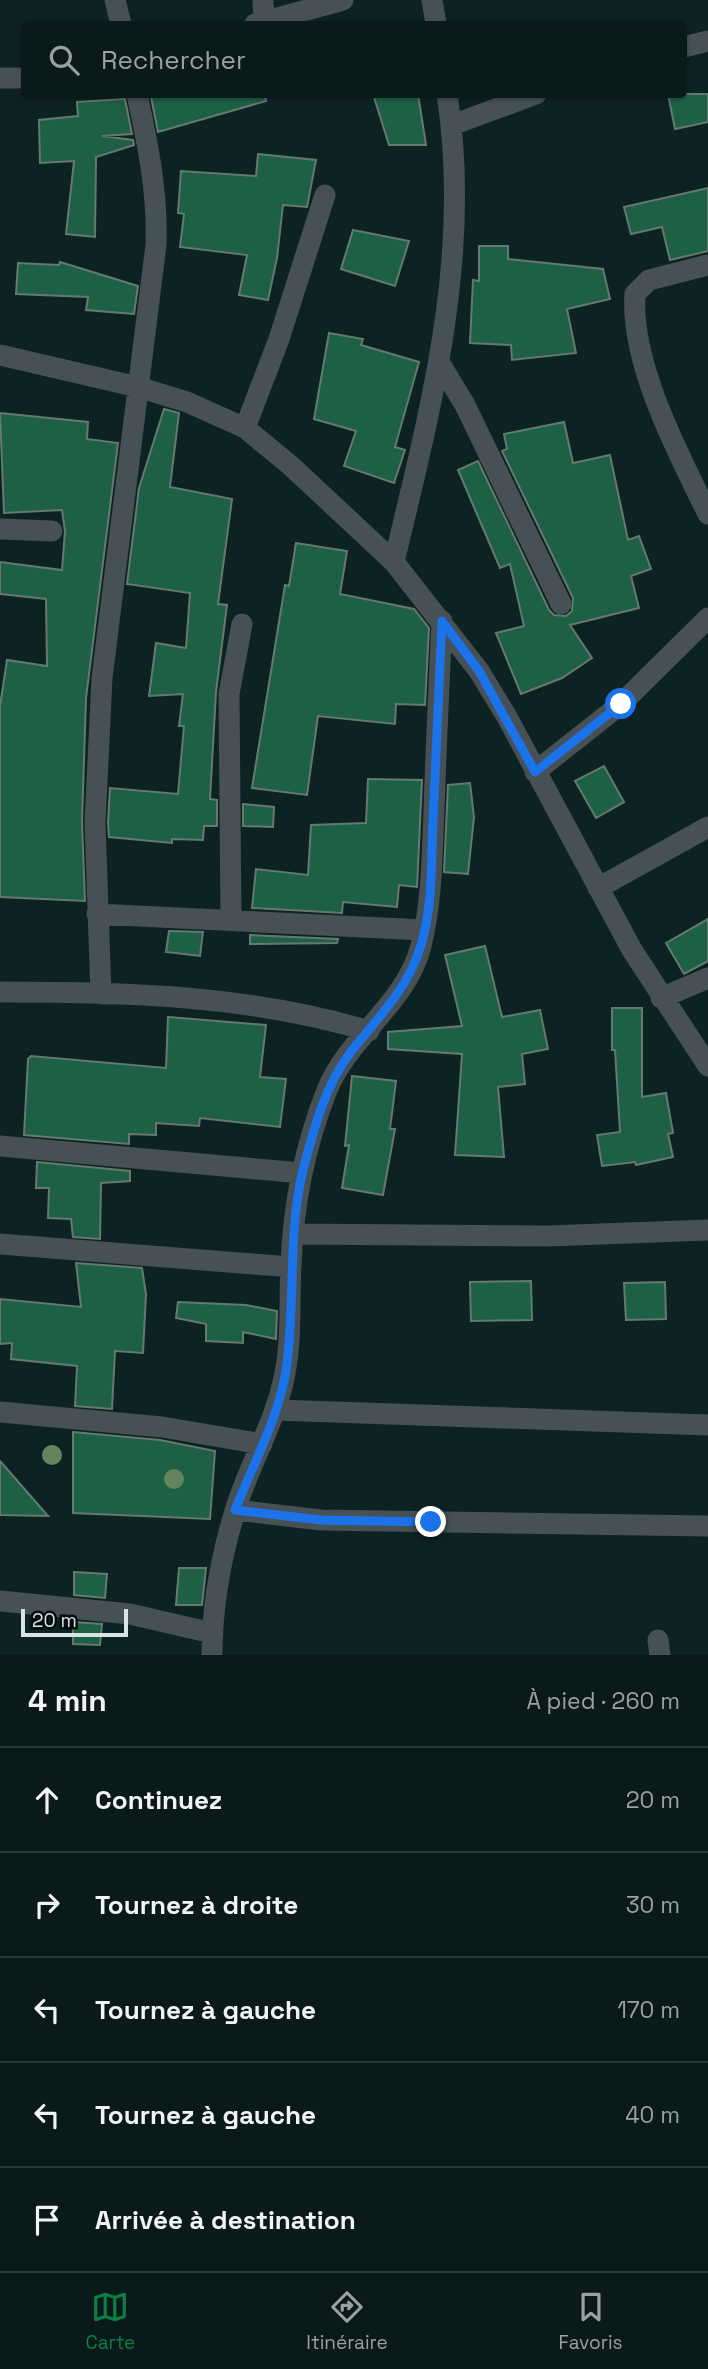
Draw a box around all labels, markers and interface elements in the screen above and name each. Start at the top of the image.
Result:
search box [21,21,687,98]
icon: search [45,41,83,79]
text: Rechercher [101,43,246,77]
route start [605,688,636,719]
route end [415,1506,446,1537]
scale bar [21,1606,128,1638]
text: 20 m [32,1608,77,1633]
text: 4 min [28,1681,107,1720]
text: À pied · 260 m [527,1686,680,1716]
icon: ahead [28,1781,66,1819]
text: Continuez [95,1783,222,1817]
text: 20 m [626,1785,680,1815]
icon: right [28,1886,66,1924]
text: Tournez à droite [95,1888,298,1922]
text: 30 m [626,1890,680,1920]
icon: left [28,1991,66,2029]
text: Tournez à gauche [95,1993,316,2027]
text: 170 m [617,1995,680,2025]
icon: left [28,2096,66,2134]
text: Tournez à gauche [95,2098,316,2132]
text: 40 m [625,2100,680,2130]
icon: arrive [28,2201,66,2239]
text: Arrivée à destination [95,2203,356,2237]
tab: Carte [85,2288,135,2355]
tab: Itinéraire [306,2288,388,2355]
tab: Favoris [559,2288,623,2355]

